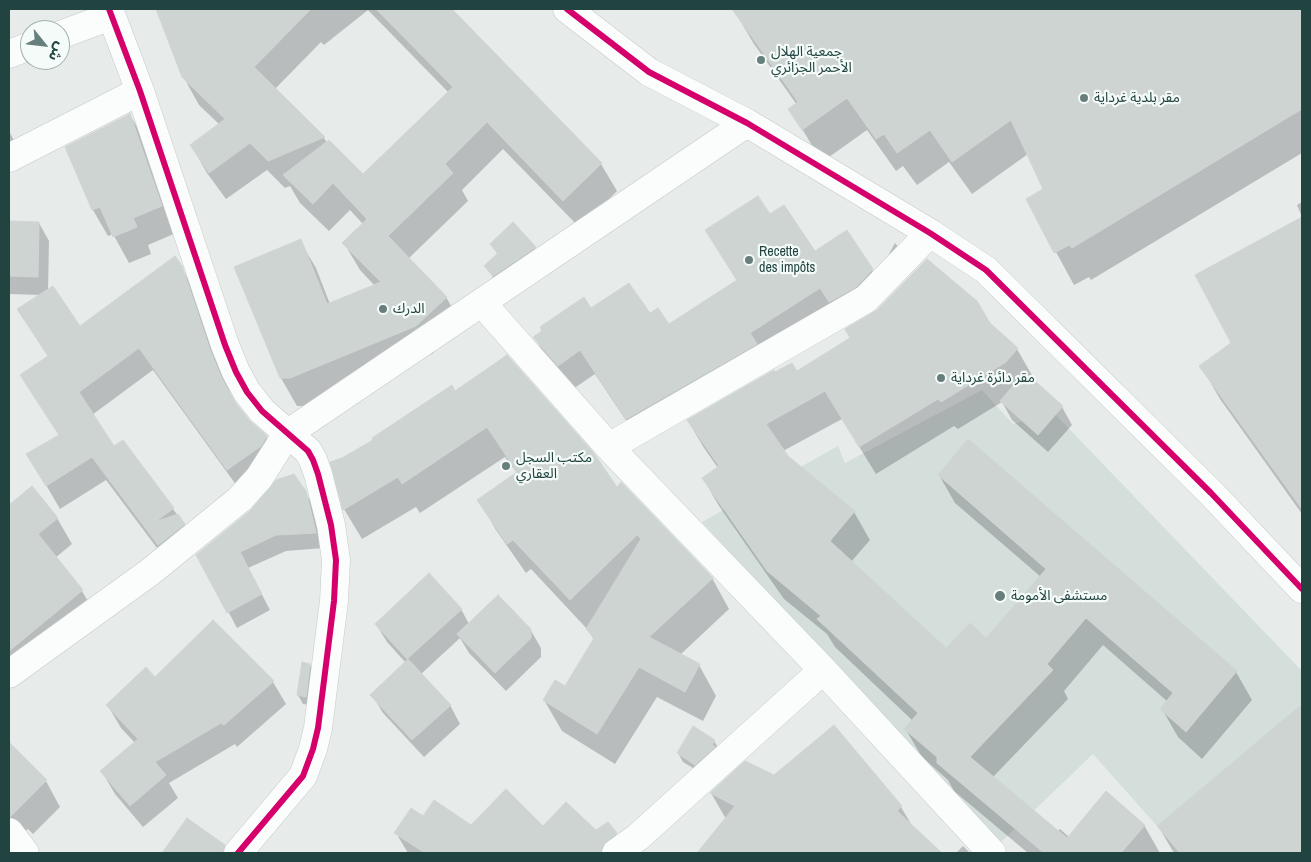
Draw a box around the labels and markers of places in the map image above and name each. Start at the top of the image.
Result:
place label: جمعية الهلال الأحمر الجزائري [771,44,852,76]
marker: جمعية الهلال الأحمر الجزائري [755,54,767,66]
place label: مقر بلدية غرداية [1094,90,1180,106]
marker: مقر بلدية غرداية [1078,92,1090,104]
place label: Recette des impôts [759,244,815,276]
marker: Recette des impôts [743,254,755,266]
place label: الدرك [393,301,425,317]
marker: الدرك [377,303,389,315]
place label: مقر دائرة غرداية [951,370,1035,386]
marker: مقر دائرة غرداية [935,372,947,384]
place label: مكتب السجل العقاري [516,450,592,482]
marker: مكتب السجل العقاري [500,460,512,472]
place label: مستشفى الأمومة [1011,588,1107,604]
marker: مستشفى الأمومة [993,589,1007,603]

